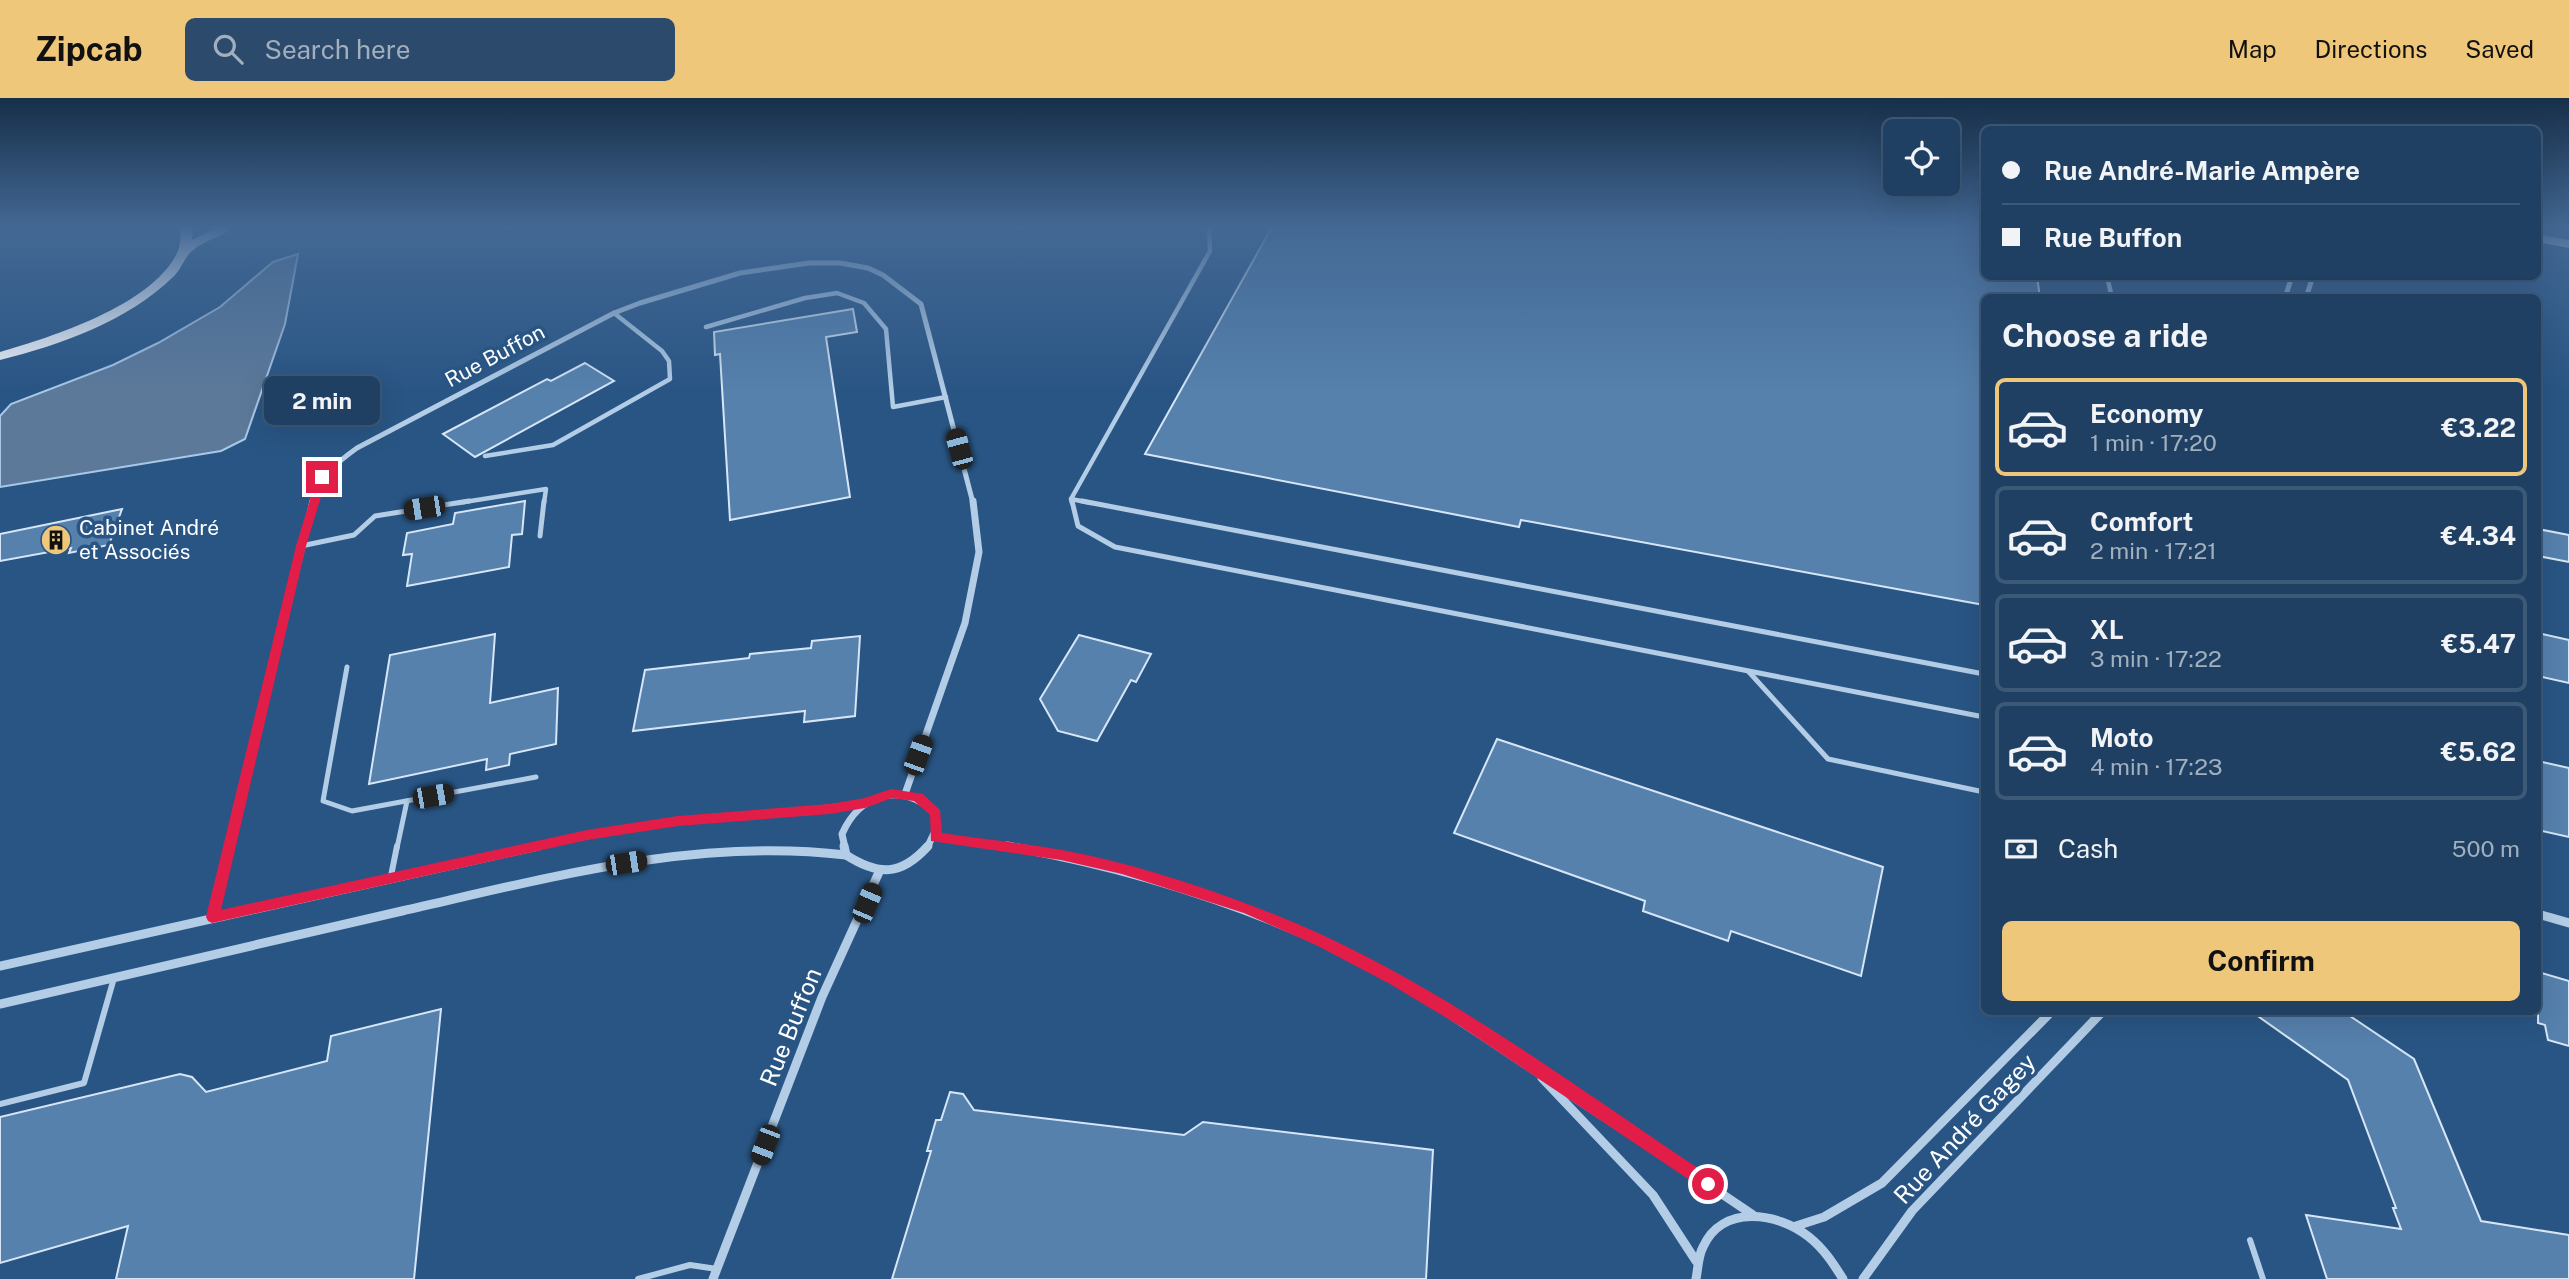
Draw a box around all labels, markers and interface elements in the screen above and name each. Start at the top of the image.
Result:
search box [185,18,675,81]
text: Zipcab [35,30,143,68]
icon: search [209,30,247,68]
text: Search here [265,34,411,65]
text: Map [2228,35,2277,63]
text: Directions [2315,35,2427,63]
text: Saved [2465,35,2534,63]
map controls [1883,119,1960,196]
button: locate [1883,119,1960,196]
text: Rue André-Marie Ampère [2044,155,2360,186]
text: Rue Buffon [2044,222,2182,253]
text: Choose a ride [2002,317,2208,354]
street label: Rue Buffon [441,319,549,392]
callout: 2 min [264,376,380,424]
text: 2 min [292,387,352,414]
icon: car [2006,396,2069,459]
text: Economy [2090,398,2203,429]
text: €3.22 [2441,412,2516,443]
car [944,426,975,472]
text: 1 min · 17:20 [2090,429,2217,456]
route end [306,461,338,493]
car [402,494,447,522]
icon: car [2006,504,2069,567]
text: Comfort [2090,506,2193,537]
place label: Cabinet André et Associés [79,515,219,564]
text: €4.34 [2441,520,2516,551]
building icon: Cabinet André et Associés [39,523,73,557]
text: 2 min · 17:21 [2090,537,2217,564]
icon: car [2006,612,2069,675]
text: XL [2090,614,2124,645]
text: €5.47 [2441,628,2516,659]
text: 3 min · 17:22 [2090,645,2222,672]
icon: car [2006,720,2069,783]
text: Moto [2090,722,2153,753]
car [901,732,936,778]
text: €5.62 [2441,736,2516,767]
text: 4 min · 17:23 [2090,753,2222,780]
car [411,782,456,810]
icon: cash [2002,830,2040,868]
text: Cash [2058,833,2118,864]
text: 500 m [2452,835,2520,862]
car [604,849,649,877]
car [850,880,885,926]
button: Confirm [2002,921,2520,1001]
street label: Rue Buffon [754,963,826,1090]
street label: Rue André Gagey [1888,1047,2041,1209]
car [748,1122,783,1168]
route start [1692,1168,1724,1200]

